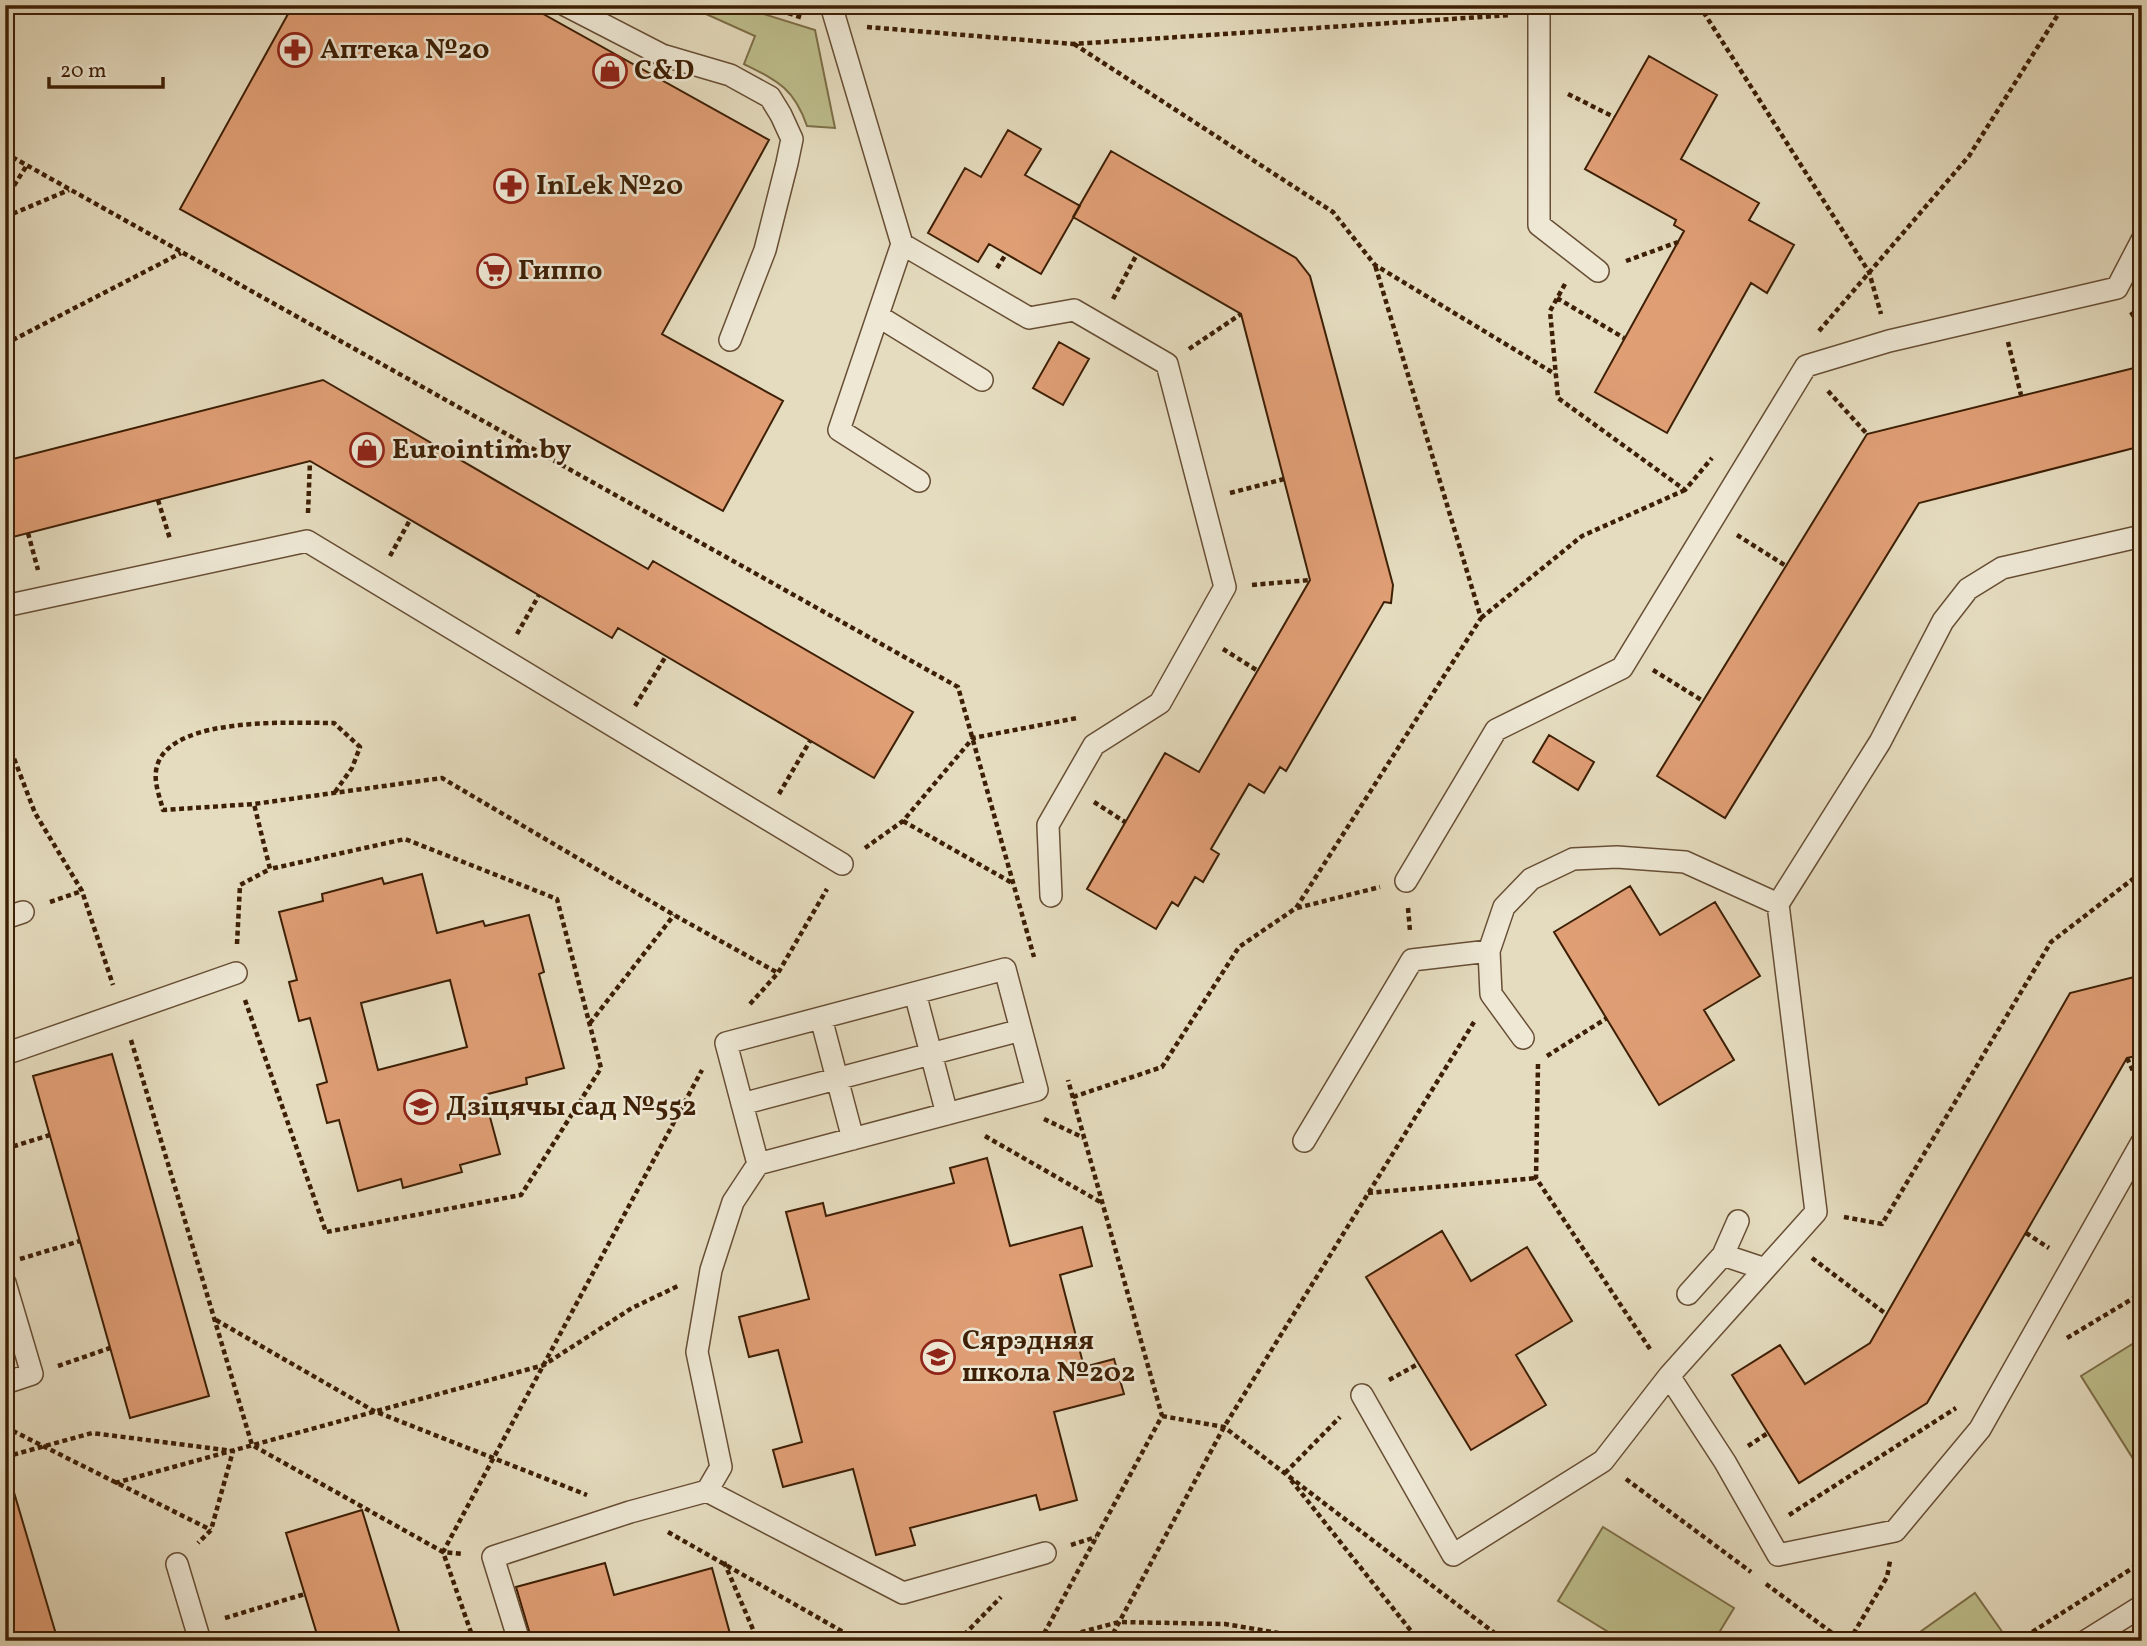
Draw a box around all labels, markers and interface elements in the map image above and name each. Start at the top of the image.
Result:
pharmacy icon: Аптека №20 [276,31,314,69]
place label: Аптека №20 [320,31,489,70]
scale bar [49,46,163,90]
shop icon: C&D [591,52,629,90]
place label: C&D [634,52,694,91]
text: 20 m [60,57,106,86]
pharmacy icon: InLek №20 [492,167,530,205]
place label: InLek №20 [536,167,683,206]
supermarket icon: Гиппо [475,252,513,290]
place label: Гиппо [518,252,602,291]
shop icon: Eurointim.by [348,431,386,469]
place label: Eurointim.by [392,431,572,470]
school or university icon: Дзіцячы сад №552 [402,1088,440,1126]
place label: Дзіцячы сад №552 [446,1088,696,1127]
place label: Сярэдняя школа №202 [962,1322,1136,1393]
school or university icon: Сярэдняя школа №202 [919,1338,957,1376]

